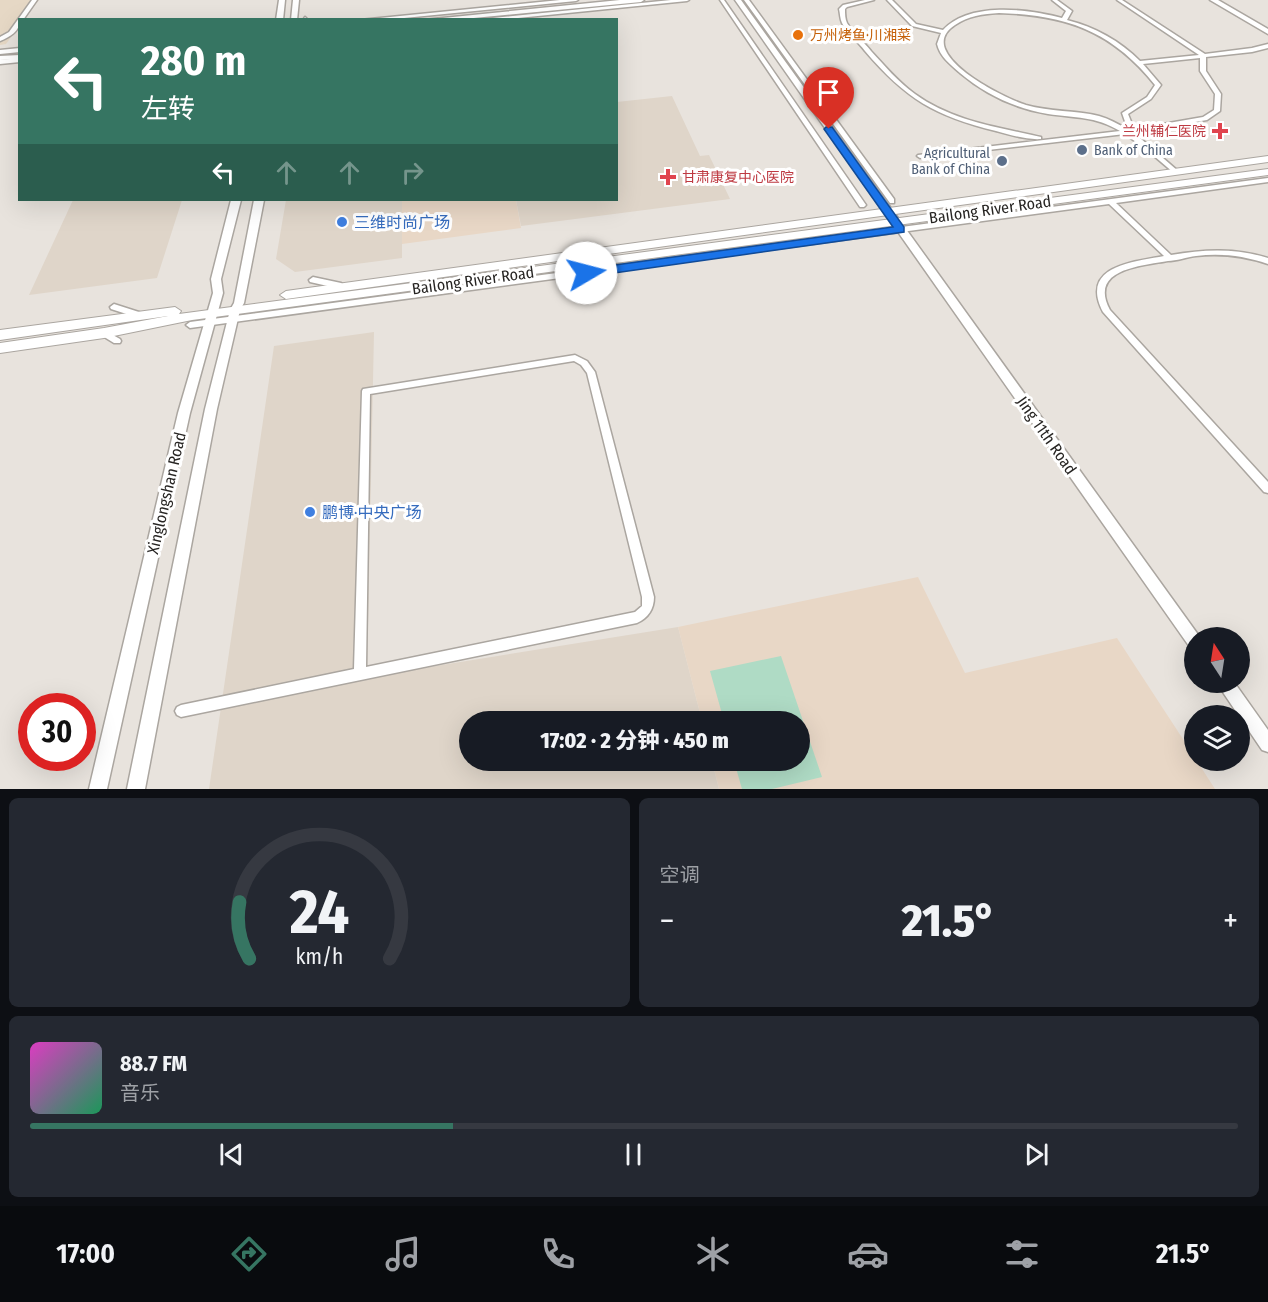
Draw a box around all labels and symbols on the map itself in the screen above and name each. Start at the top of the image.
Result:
place label: 万州烤鱼·川湘菜 [810,27,911,44]
marker: 万州烤鱼·川湘菜 [791,28,805,42]
pin [803,67,854,129]
marker: 兰州辅仁医院 [1211,122,1229,140]
place label: 兰州辅仁医院 [1122,123,1206,140]
place label: Bank of China [1094,142,1173,159]
marker: Bank of China [1075,143,1089,157]
place label: Agricultural Bank of China [911,145,990,178]
marker: Agricultural Bank of China [995,154,1009,168]
marker: 甘肃康复中心医院 [659,168,677,186]
place label: 甘肃康复中心医院 [682,169,794,186]
street label: Bailong River Road [928,192,1052,227]
place label: 三维时尚广场 [354,213,450,232]
marker: 三维时尚广场 [335,215,349,229]
position arrow [554,241,618,305]
street label: Bailong River Road [411,263,535,298]
street label: Jing 11th Road [1013,393,1080,478]
street label: Xinglongshan Road [143,430,190,556]
place label: 鹏博·中央广场 [322,503,421,522]
marker: 鹏博·中央广场 [303,505,317,519]
north arrow [1184,627,1250,693]
speed limit sign: 30 [18,693,96,771]

